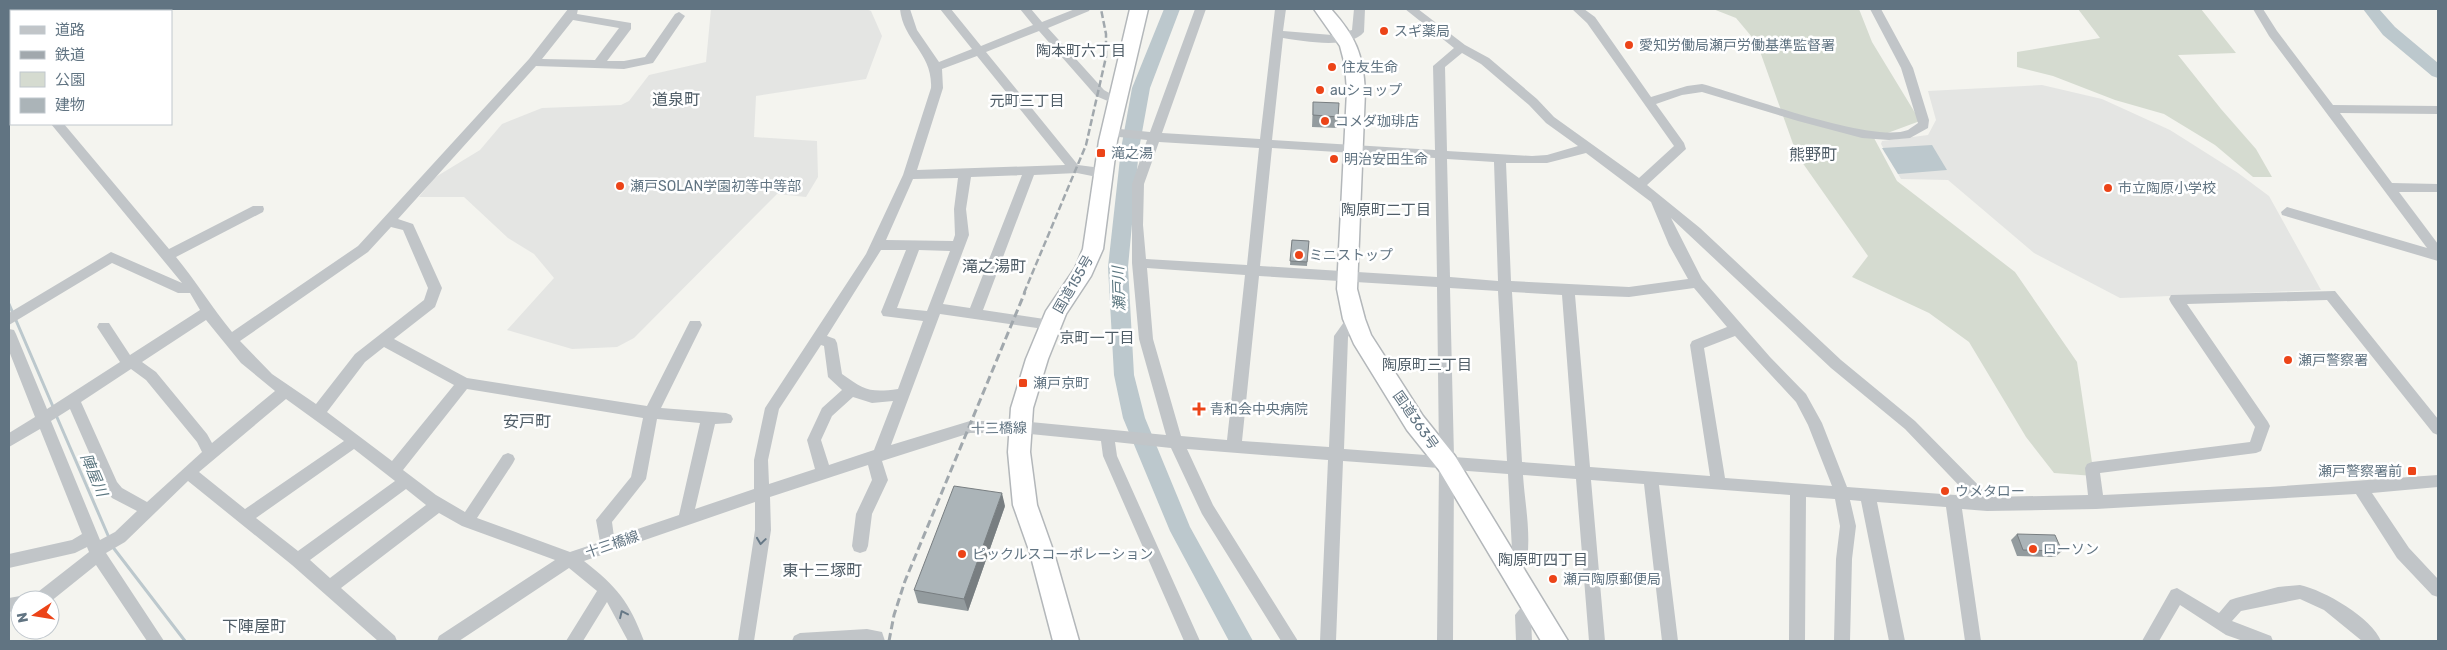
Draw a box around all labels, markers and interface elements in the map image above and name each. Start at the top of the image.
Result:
legend [10,10,172,125]
text: 道路 [55,21,85,39]
place label: スギ薬局 [1394,23,1450,40]
marker: スギ薬局 [1378,25,1390,37]
place label: 愛知労働局瀬戸労働基準監督署 [1639,37,1835,54]
marker: 愛知労働局瀬戸労働基準監督署 [1623,39,1635,51]
district label: 陶本町六丁目 [1036,42,1126,60]
text: 鉄道 [55,46,85,64]
place label: 住友生命 [1342,59,1398,76]
marker: 住友生命 [1326,61,1338,73]
text: 公園 [55,71,85,89]
place label: auショップ [1330,82,1402,99]
marker: auショップ [1314,84,1326,96]
district label: 道泉町 [652,90,700,109]
district label: 元町三丁目 [989,92,1065,110]
text: 建物 [55,96,85,114]
place label: コメダ珈琲店 [1335,113,1419,130]
marker: コメダ珈琲店 [1319,115,1331,127]
place label: 滝之湯 [1111,145,1153,162]
district label: 熊野町 [1789,145,1837,164]
marker: 滝之湯 [1095,147,1107,159]
place label: 明治安田生命 [1344,151,1428,168]
marker: 明治安田生命 [1328,153,1340,165]
place label: 瀬戸SOLAN学園初等中等部 [630,178,801,195]
marker: 瀬戸SOLAN学園初等中等部 [614,180,626,192]
place label: 市立陶原小学校 [2118,180,2216,197]
marker: 市立陶原小学校 [2102,182,2114,194]
district label: 陶原町二丁目 [1341,201,1431,219]
place label: ミニストップ [1309,247,1393,264]
marker: ミニストップ [1293,249,1305,261]
street label: 国道155号 [1050,252,1097,316]
district label: 滝之湯町 [962,257,1026,276]
water label: 瀬戸川 [1109,264,1129,312]
district label: 京町一丁目 [1059,329,1135,347]
place label: 瀬戸警察署 [2298,352,2368,369]
marker: 瀬戸警察署 [2282,354,2294,366]
district label: 陶原町三丁目 [1382,356,1472,374]
place label: 瀬戸京町 [1033,375,1089,392]
marker: 瀬戸京町 [1017,377,1029,389]
street label: 国道363号 [1389,388,1442,453]
place label: 青和会中央病院 [1210,401,1308,418]
marker: 青和会中央病院 [1192,402,1206,416]
district label: 安戸町 [503,412,551,431]
street label: 十三橋線 [971,420,1027,437]
water label: 陣屋川 [77,451,112,501]
place label: 瀬戸警察署前 [2318,463,2402,480]
marker: 瀬戸警察署前 [2406,465,2418,477]
place label: ウメタロー [1955,483,2025,500]
marker: ウメタロー [1939,485,1951,497]
street label: 十三橋線 [583,527,641,562]
one-way arrow [756,538,767,546]
place label: ローソン [2043,541,2099,558]
marker: ローソン [2027,543,2039,555]
place label: ピックルスコーポレーション [972,546,1153,563]
marker: ピックルスコーポレーション [956,548,968,560]
district label: 陶原町四丁目 [1498,551,1588,569]
district label: 東十三塚町 [782,561,862,580]
place label: 瀬戸陶原郵便局 [1563,571,1661,588]
marker: 瀬戸陶原郵便局 [1547,573,1559,585]
north arrow [10,590,60,640]
one-way arrow [619,610,630,619]
text: N [13,611,32,624]
district label: 下陣屋町 [222,617,286,636]

